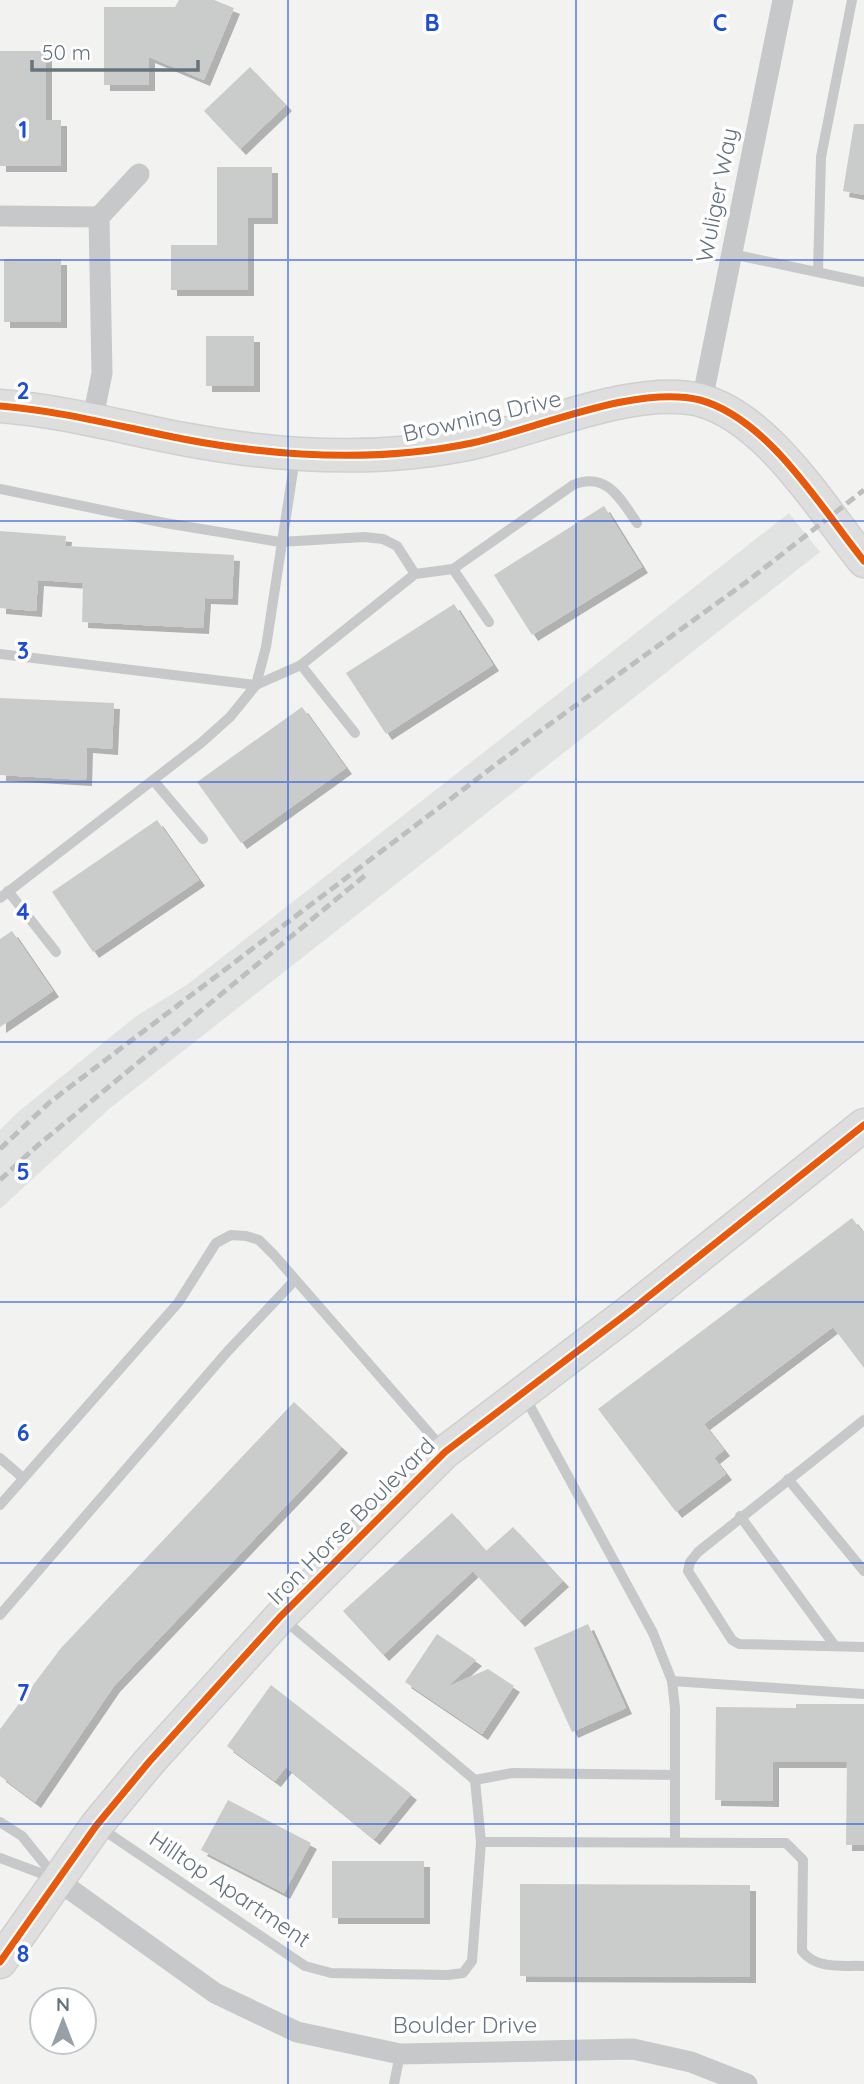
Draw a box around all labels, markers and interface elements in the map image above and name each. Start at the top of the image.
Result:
text: B [424,8,440,37]
text: C [713,8,727,37]
scale bar [32,28,198,72]
text: 50 m [42,39,91,65]
text: 1 [19,115,27,144]
street label: Wuliger Way [689,125,744,265]
text: 2 [16,376,30,405]
street label: Browning Drive [400,383,564,448]
text: 3 [17,636,29,665]
text: 4 [16,897,30,926]
text: 5 [16,1157,30,1186]
text: 6 [17,1418,29,1447]
street label: Iron Horse Boulevard [261,1431,441,1611]
text: 7 [17,1678,30,1707]
street label: Hilltop Apartment [144,1824,317,1953]
text: 8 [17,1939,29,1968]
north arrow [28,1986,98,2056]
text: N [56,1992,70,2016]
street label: Boulder Drive [393,2010,537,2039]

